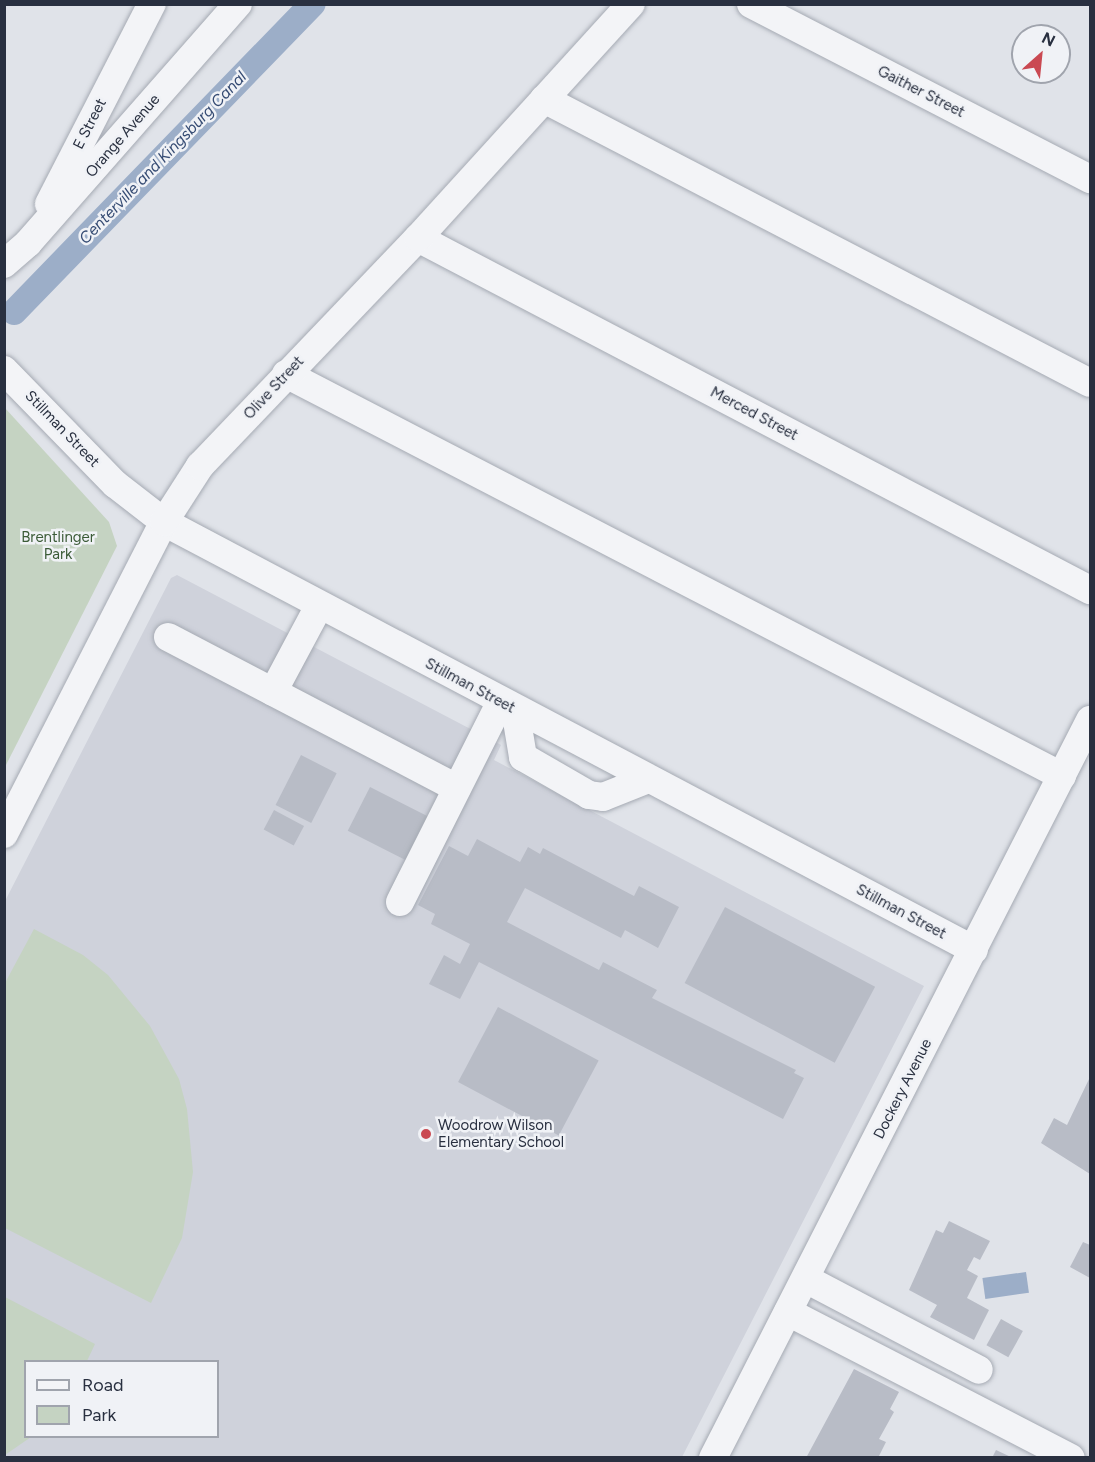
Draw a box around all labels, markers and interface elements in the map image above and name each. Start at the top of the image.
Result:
north arrow [1011,24,1071,84]
text: N [1039,28,1058,51]
street label: Gaither Street [874,62,968,122]
water label: Centerville and Kingsburg Canal [75,68,251,248]
street label: Orange Avenue [82,91,164,181]
street label: E Street [70,96,110,152]
street label: Olive Street [240,353,308,423]
street label: Merced Street [707,383,801,445]
street label: Stillman Street [21,387,103,471]
park label: Brentlinger Park [21,528,95,563]
street label: Stillman Street [422,655,518,717]
street label: Stillman Street [853,881,949,943]
street label: Dockery Avenue [870,1036,936,1142]
place label: Woodrow Wilson Elementary School [438,1116,564,1151]
marker: Woodrow Wilson Elementary School [419,1127,433,1141]
legend [24,1360,219,1438]
text: Road [82,1374,123,1396]
text: Park [82,1404,116,1426]

